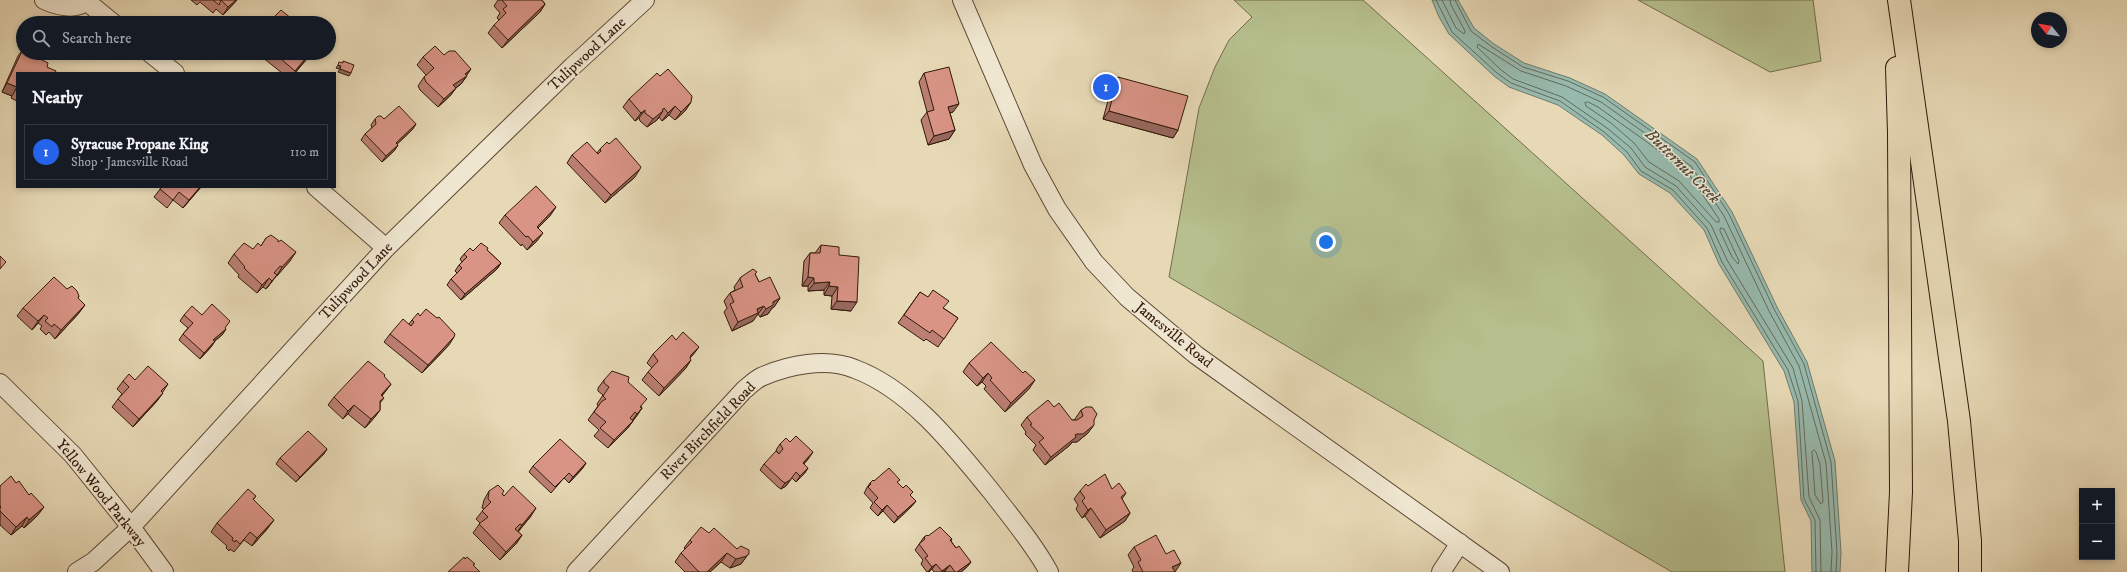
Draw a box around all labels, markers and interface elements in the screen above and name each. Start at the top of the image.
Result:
north arrow [2031,12,2067,48]
street label: Tulipwood Lane [544,13,630,95]
search box [16,16,336,60]
icon: search [30,27,52,49]
text: Search here [62,29,131,48]
pin: 1 [1093,72,1119,102]
text: Nearby [32,87,82,109]
water label: Butternut Creek [1641,124,1725,208]
text: Syracuse Propane King [71,135,208,154]
text: 1 [44,144,48,160]
text: 110 m [290,144,319,160]
text: Shop · Jamesville Road [71,154,188,170]
your location [1316,232,1336,252]
street label: Tulipwood Lane [315,238,397,324]
street label: Jamesville Road [1130,297,1217,372]
street label: River Birchfield Road [656,377,760,484]
street label: Yellow Wood Parkway [52,435,151,551]
map controls [2079,488,2115,560]
button: + [2079,488,2115,524]
button: − [2079,524,2115,560]

